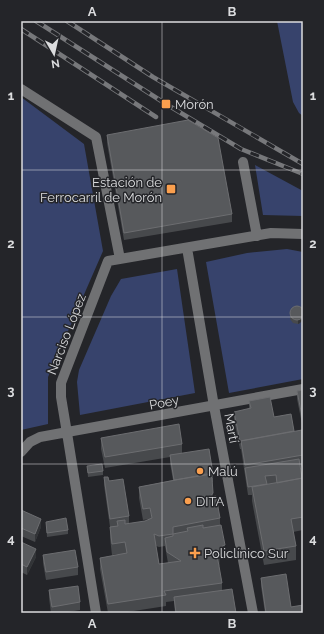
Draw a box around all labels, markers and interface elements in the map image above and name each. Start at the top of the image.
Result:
text: A [88,4,97,19]
text: B [228,4,237,19]
north arrow [34,34,74,74]
text: N [50,56,61,70]
text: 1 [8,88,15,103]
text: 1 [310,88,317,103]
place label: Morón [175,97,214,112]
marker: Morón [160,98,172,110]
place label: Estación de Ferrocarril de Morón [40,175,162,205]
marker: Estación de Ferrocarril de Morón [165,183,177,195]
text: 2 [7,236,15,251]
text: 2 [309,236,317,251]
street label: Narciso López [44,291,89,377]
text: 3 [7,383,15,398]
text: 3 [309,383,317,398]
street label: Poey [148,392,180,413]
street label: Martí [221,412,242,444]
place label: Malú [208,464,238,479]
marker: Malú [195,466,205,476]
place label: DITA [196,494,225,509]
marker: DITA [183,496,193,506]
text: 4 [7,531,15,546]
text: 4 [309,531,317,546]
place label: Policlínico Sur [204,546,289,561]
marker: Policlínico Sur [189,547,201,559]
text: A [88,616,97,631]
text: B [228,616,237,631]

